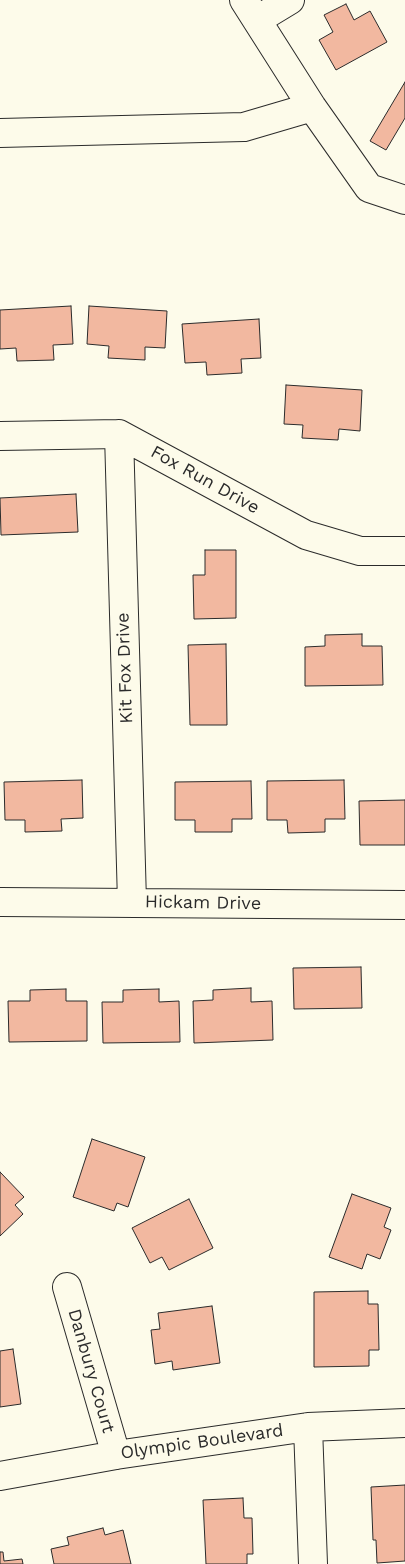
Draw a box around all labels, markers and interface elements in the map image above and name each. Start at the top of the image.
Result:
street label: Fox Run Drive [147,441,263,519]
street label: Kit Fox Drive [112,612,138,724]
street label: Hickam Drive [145,891,261,915]
street label: Danbury Court [63,1306,119,1436]
street label: Olympic Boulevard [119,1420,285,1464]

